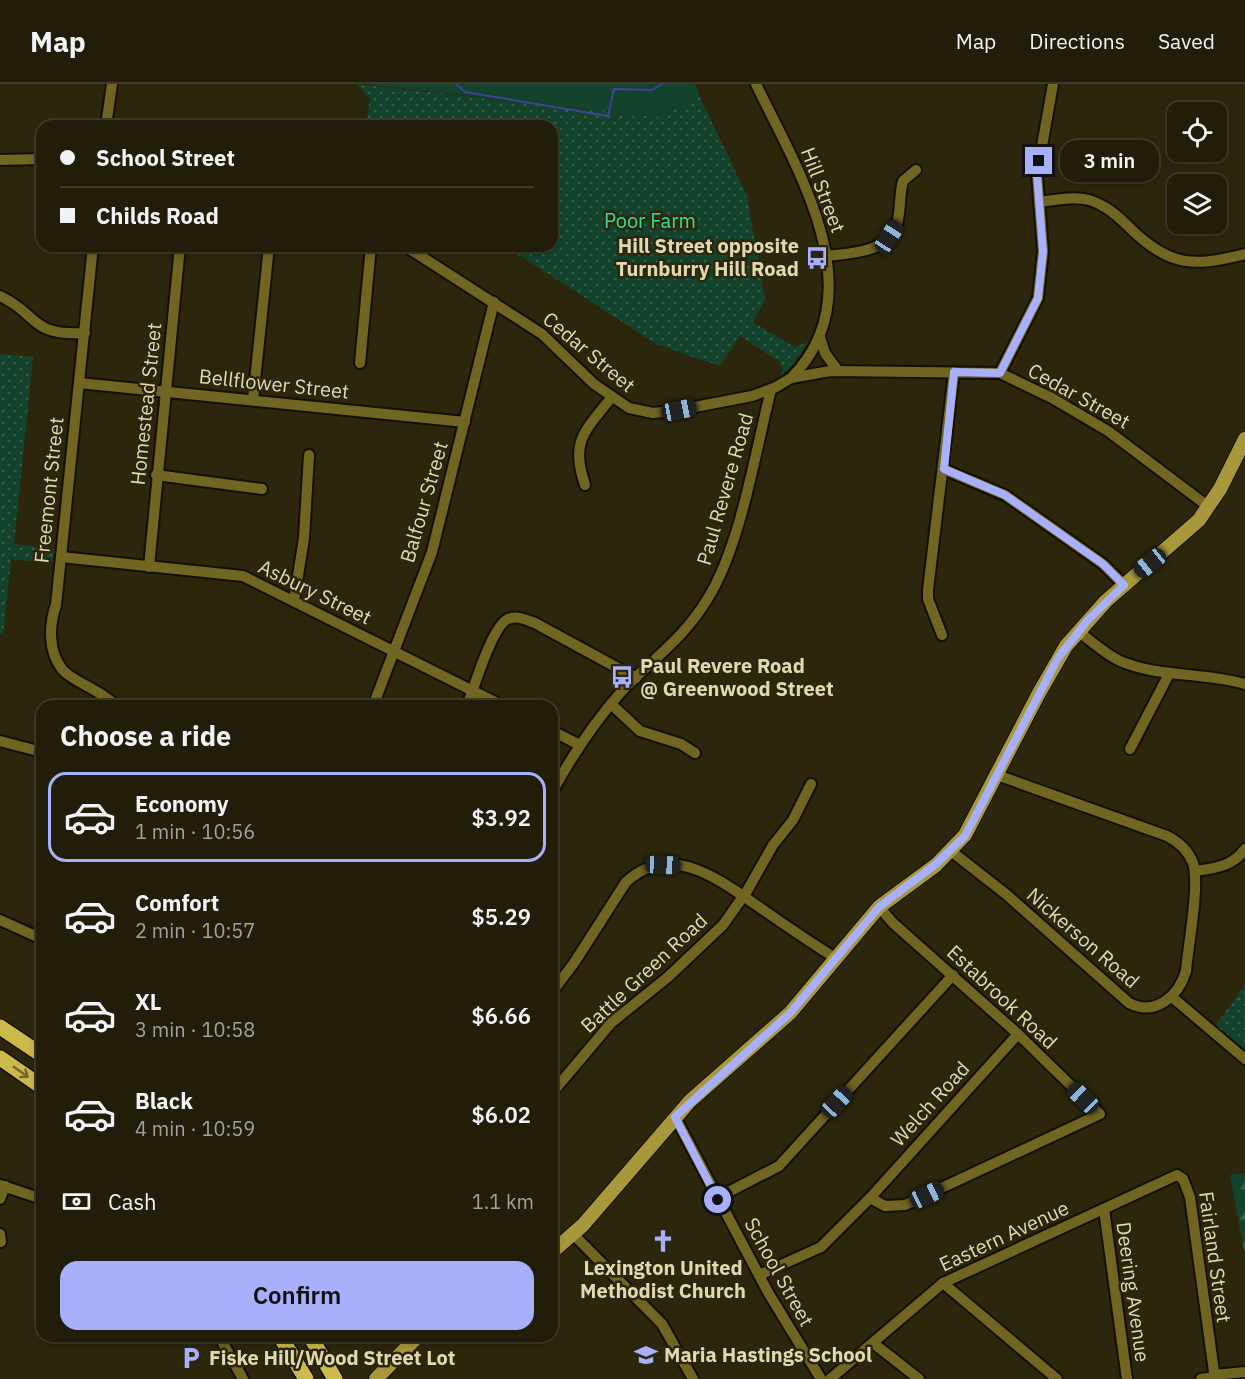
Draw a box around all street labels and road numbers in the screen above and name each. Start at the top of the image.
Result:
street label: Hill Street [795,143,852,236]
street label: Cedar Street [538,305,641,398]
street label: Homestead Street [124,321,167,486]
street label: Cedar Street [1023,356,1135,435]
street label: Bellflower Street [198,362,351,405]
street label: Paul Revere Road [690,410,759,568]
street label: Freemont Street [27,416,70,564]
street label: Balfour Street [393,438,454,566]
street label: Asbury Street [254,553,376,631]
street label: Nickerson Road [1021,881,1145,994]
street label: Battle Green Road [575,907,713,1038]
street label: Estabrook Road [941,939,1063,1055]
street label: Welch Road [884,1055,975,1152]
street label: Fairland Street [1193,1190,1238,1324]
street label: Eastern Avenue [935,1194,1073,1277]
street label: School Street [738,1213,820,1331]
street label: Deering Avenue [1110,1220,1157,1364]

